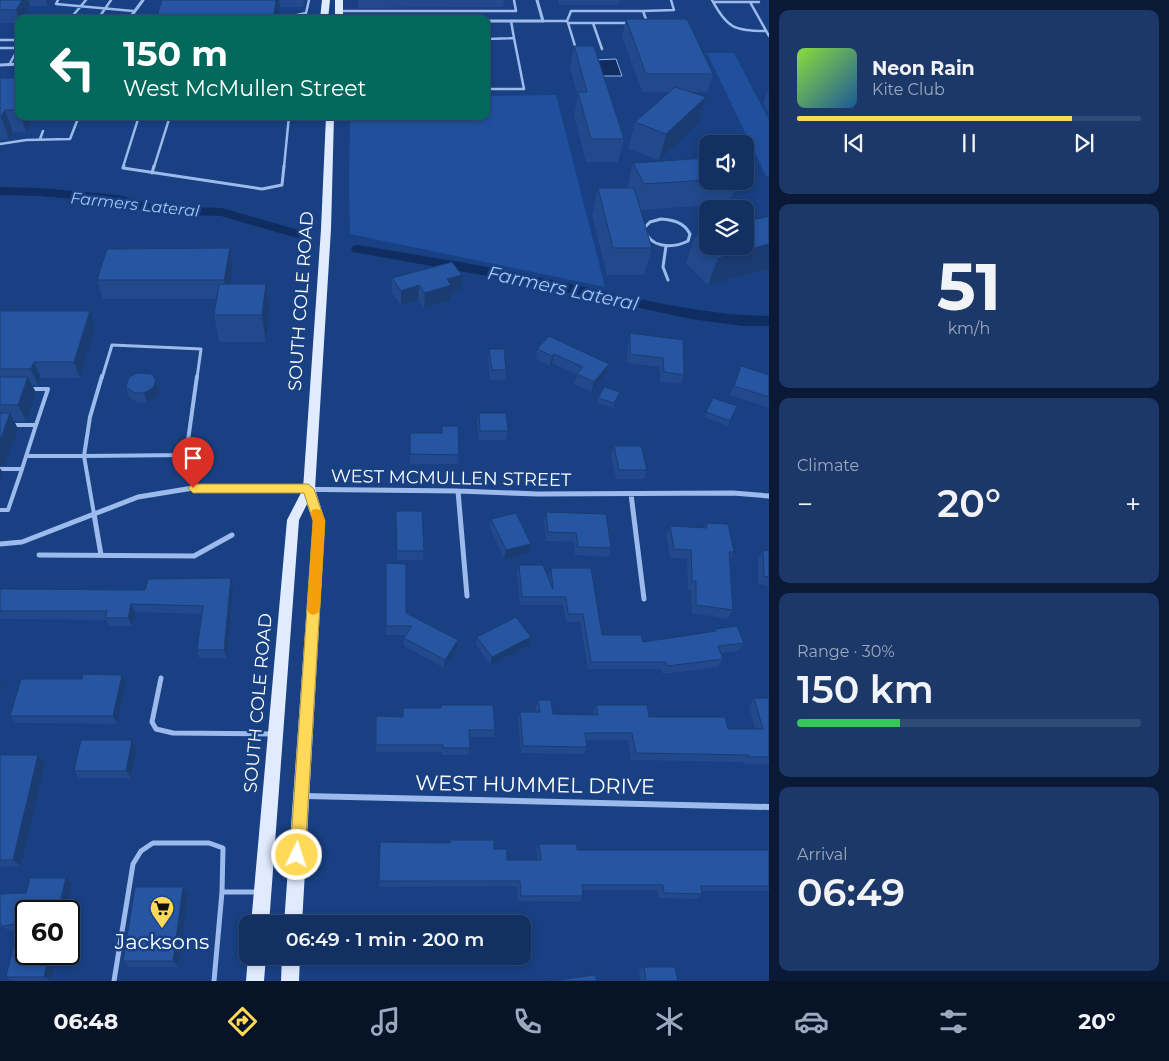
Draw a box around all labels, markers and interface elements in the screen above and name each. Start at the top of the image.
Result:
text: 150 m [123,32,228,75]
icon: left [40,35,105,100]
text: Neon Rain [872,57,975,80]
text: West McMullen Street [123,75,366,102]
text: Kite Club [872,80,945,99]
icon: previous [840,129,868,157]
icon: pause [955,129,983,157]
icon: next [1070,129,1098,157]
map controls [699,135,754,255]
button: sound [699,135,754,190]
water label: Farmers Lateral [70,188,201,221]
button: layers [699,200,754,255]
street label: SOUTH COLE ROAD [284,210,318,392]
text: 51 [937,247,1001,326]
water label: Farmers Lateral [485,261,641,316]
text: km/h [948,319,990,338]
pin [172,437,214,488]
icon: arrive [179,444,207,472]
text: Climate [797,456,859,475]
street label: WEST MCMULLEN STREET [331,465,572,491]
text: 20° [937,480,1001,527]
text: − [797,487,813,521]
text: + [1125,487,1141,521]
street label: SOUTH COLE ROAD [239,612,277,794]
text: Range · 30% [797,642,895,661]
text: 150 km [797,666,934,713]
street label: WEST HUMMEL DRIVE [415,770,655,799]
position arrow [270,828,322,880]
text: Arrival [797,845,847,864]
text: 06:49 [797,869,905,916]
supermarket icon: Jacksons [149,895,175,929]
speed limit sign: 60 [15,900,80,965]
text: 06:49 · 1 min · 200 m [286,928,484,951]
place label: Jacksons [114,929,209,954]
icon: directions [225,1004,260,1039]
icon: music [368,1004,403,1039]
icon: phone [510,1004,545,1039]
icon: climate [652,1004,687,1039]
icon: car [794,1004,829,1039]
icon: filters [936,1004,971,1039]
text: 06:48 [54,1008,118,1035]
text: 20° [1078,1008,1115,1035]

